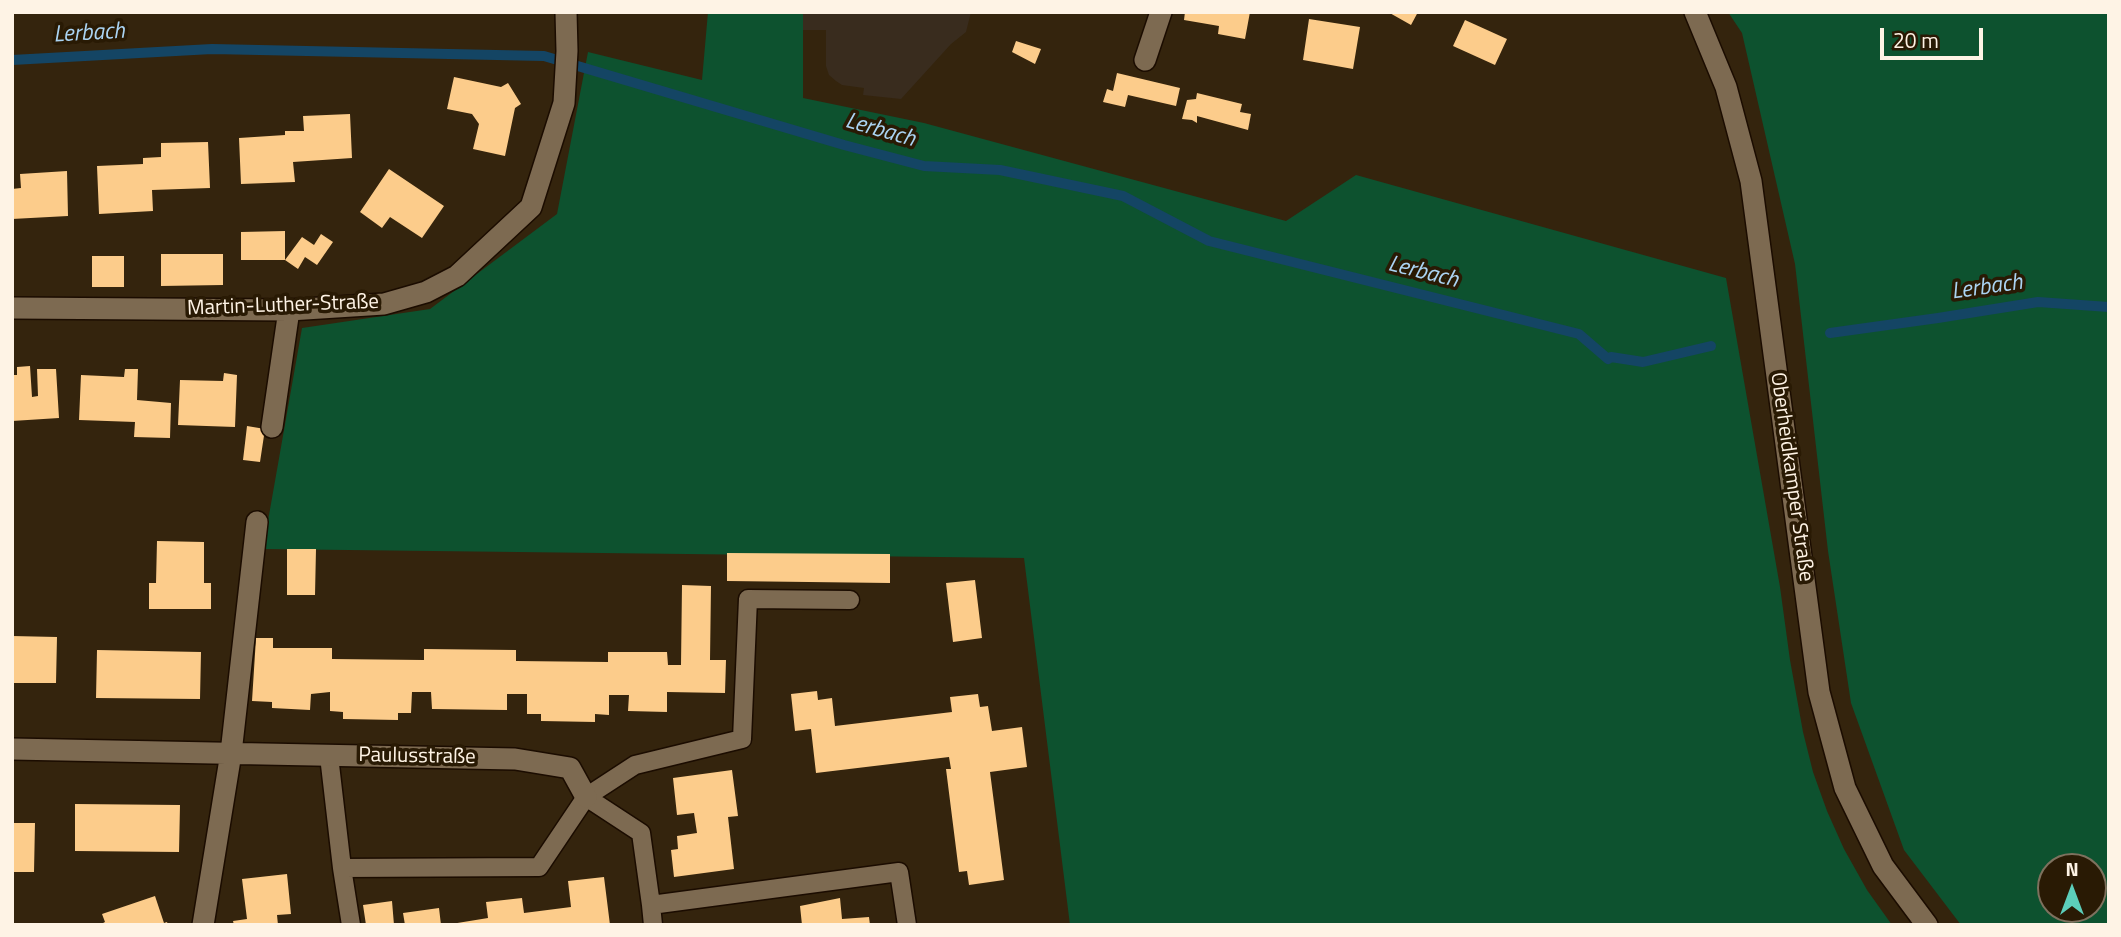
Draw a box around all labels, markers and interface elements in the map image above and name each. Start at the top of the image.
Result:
scale bar [1883,14,1986,58]
water label: Lerbach [53,18,125,50]
text: 20 m [1893,24,1939,56]
water label: Lerbach [842,108,918,154]
water label: Lerbach [1385,251,1461,295]
water label: Lerbach [1950,269,2024,307]
street label: Martin-Luther-Straße [187,290,379,322]
street label: Oberheidkamper Straße [1764,371,1818,583]
street label: Paulusstraße [358,743,476,771]
north arrow [2037,853,2107,923]
text: N [2065,854,2079,883]

